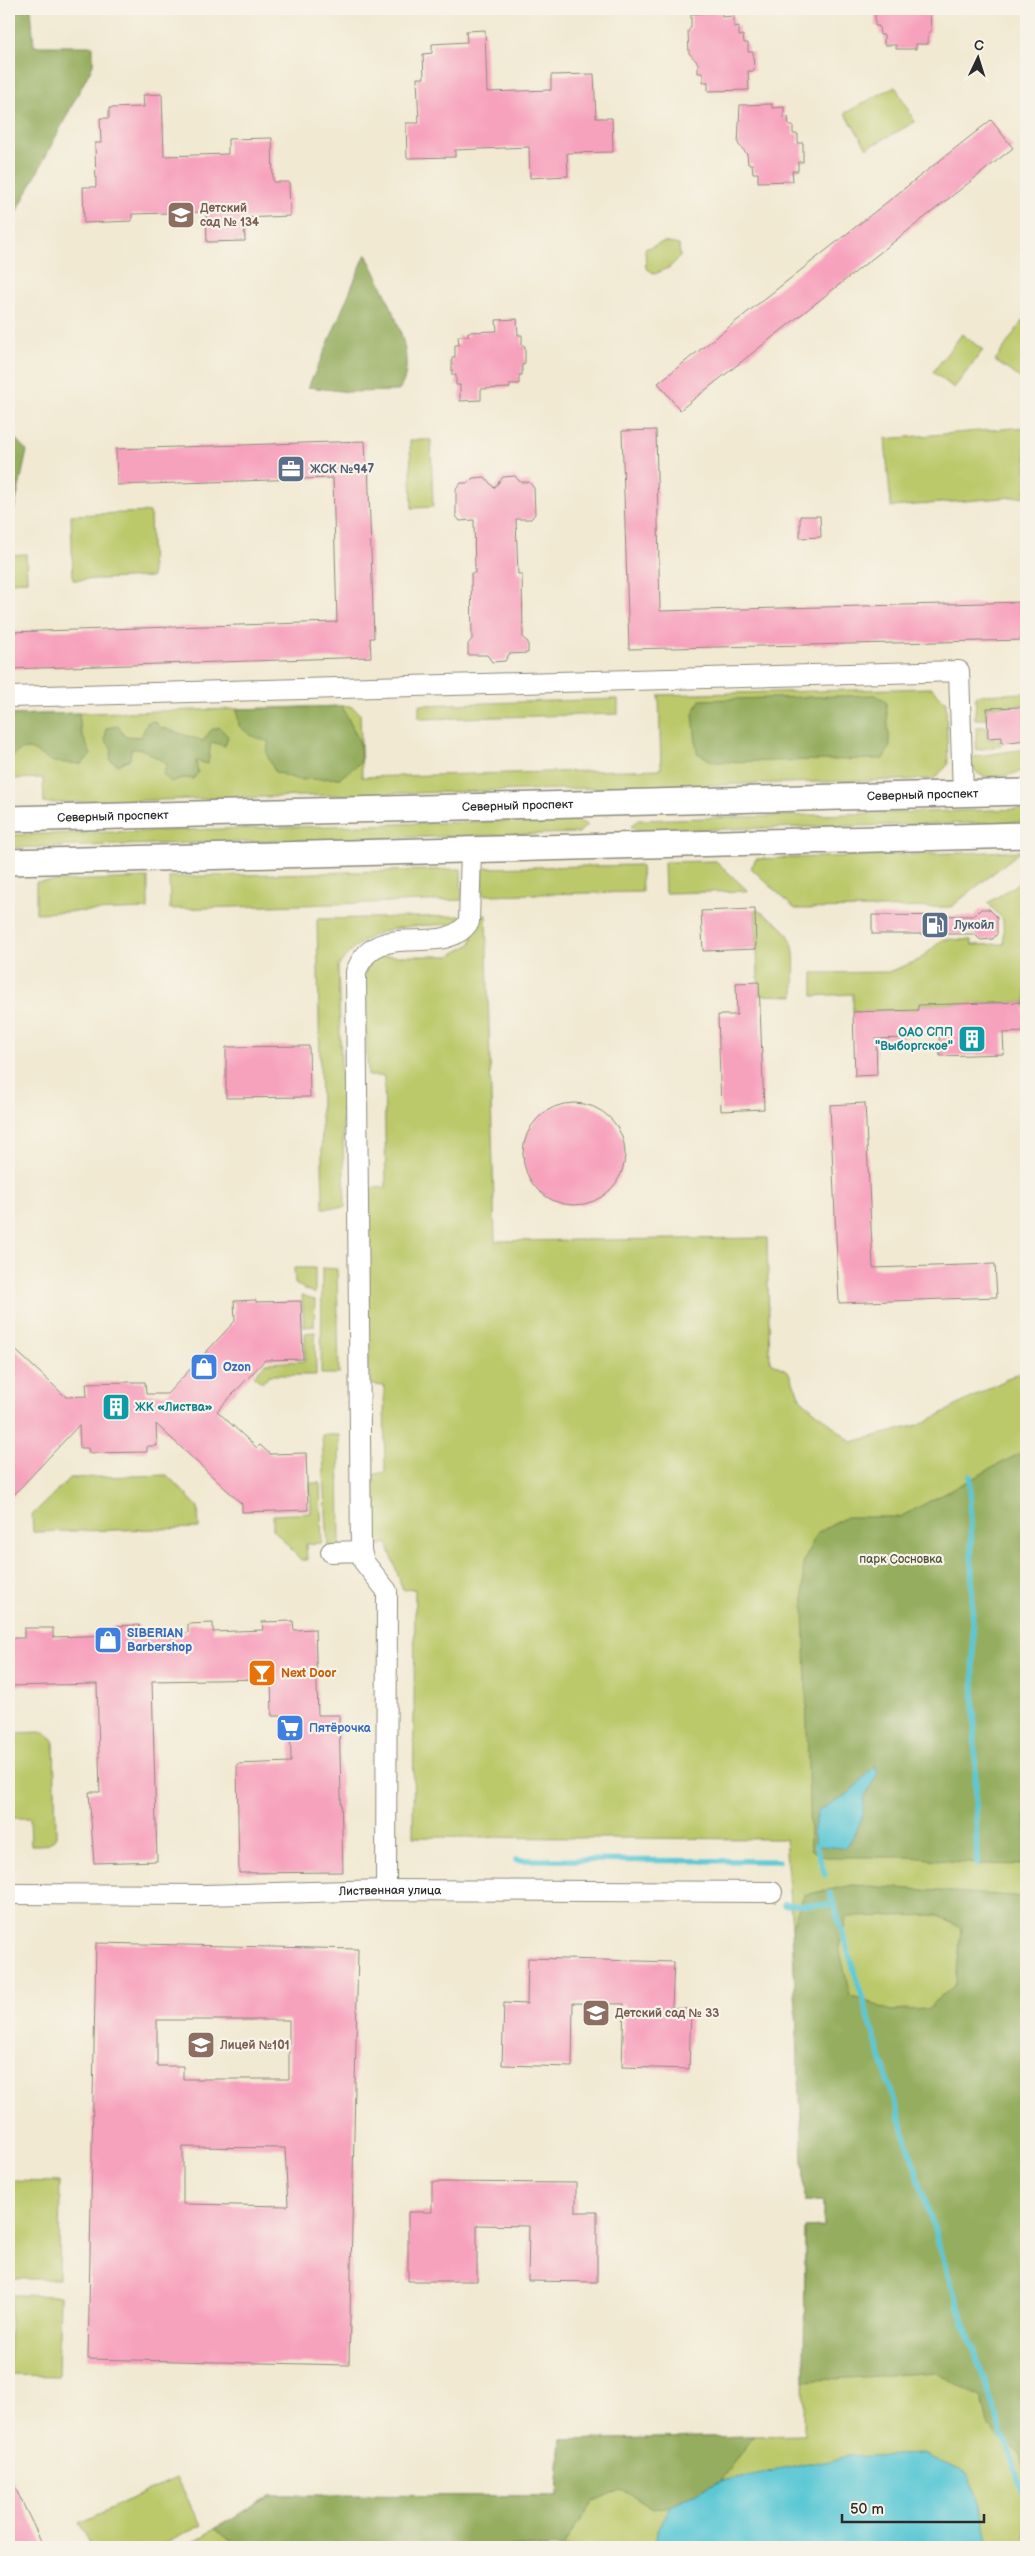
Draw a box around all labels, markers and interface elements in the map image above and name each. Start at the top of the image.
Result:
north arrow [952,32,1002,82]
text: С [973,37,985,54]
school or university icon: Детский сад № 134 [166,200,196,230]
place label: Детский сад № 134 [200,201,259,230]
office icon: ЖСК №947 [276,454,306,484]
place label: ЖСК №947 [310,462,375,477]
street label: Северный проспект [867,786,979,804]
street label: Северный проспект [462,797,574,815]
street label: Северный проспект [57,808,169,826]
fuel station icon: Лукойл [920,910,950,940]
place label: Лукойл [953,918,994,933]
building icon: ОАО СПП "Выборгское" [957,1024,987,1054]
place label: ОАО СПП "Выборгское" [875,1025,953,1054]
shop icon: Ozon [189,1352,219,1382]
place label: Ozon [223,1360,251,1375]
building icon: ЖК «Листва» [101,1392,131,1422]
place label: ЖК «Листва» [135,1400,213,1415]
park label: парк Сосновка [859,1552,943,1567]
shop icon: SIBERIAN Barbershop [93,1625,123,1655]
place label: SIBERIAN Barbershop [127,1626,192,1655]
bar icon: Next Door [247,1658,277,1688]
place label: Next Door [281,1666,336,1681]
supermarket icon: Пятёрочка [275,1713,305,1743]
place label: Пятёрочка [309,1721,372,1736]
street label: Лиственная улица [337,1883,441,1899]
school or university icon: Детский сад № 33 [581,1998,611,2028]
place label: Детский сад № 33 [615,2006,719,2021]
school or university icon: Лицей №101 [186,2030,216,2060]
place label: Лицей №101 [219,2038,290,2053]
scale bar [842,2491,985,2523]
text: 50 m [850,2500,884,2519]

